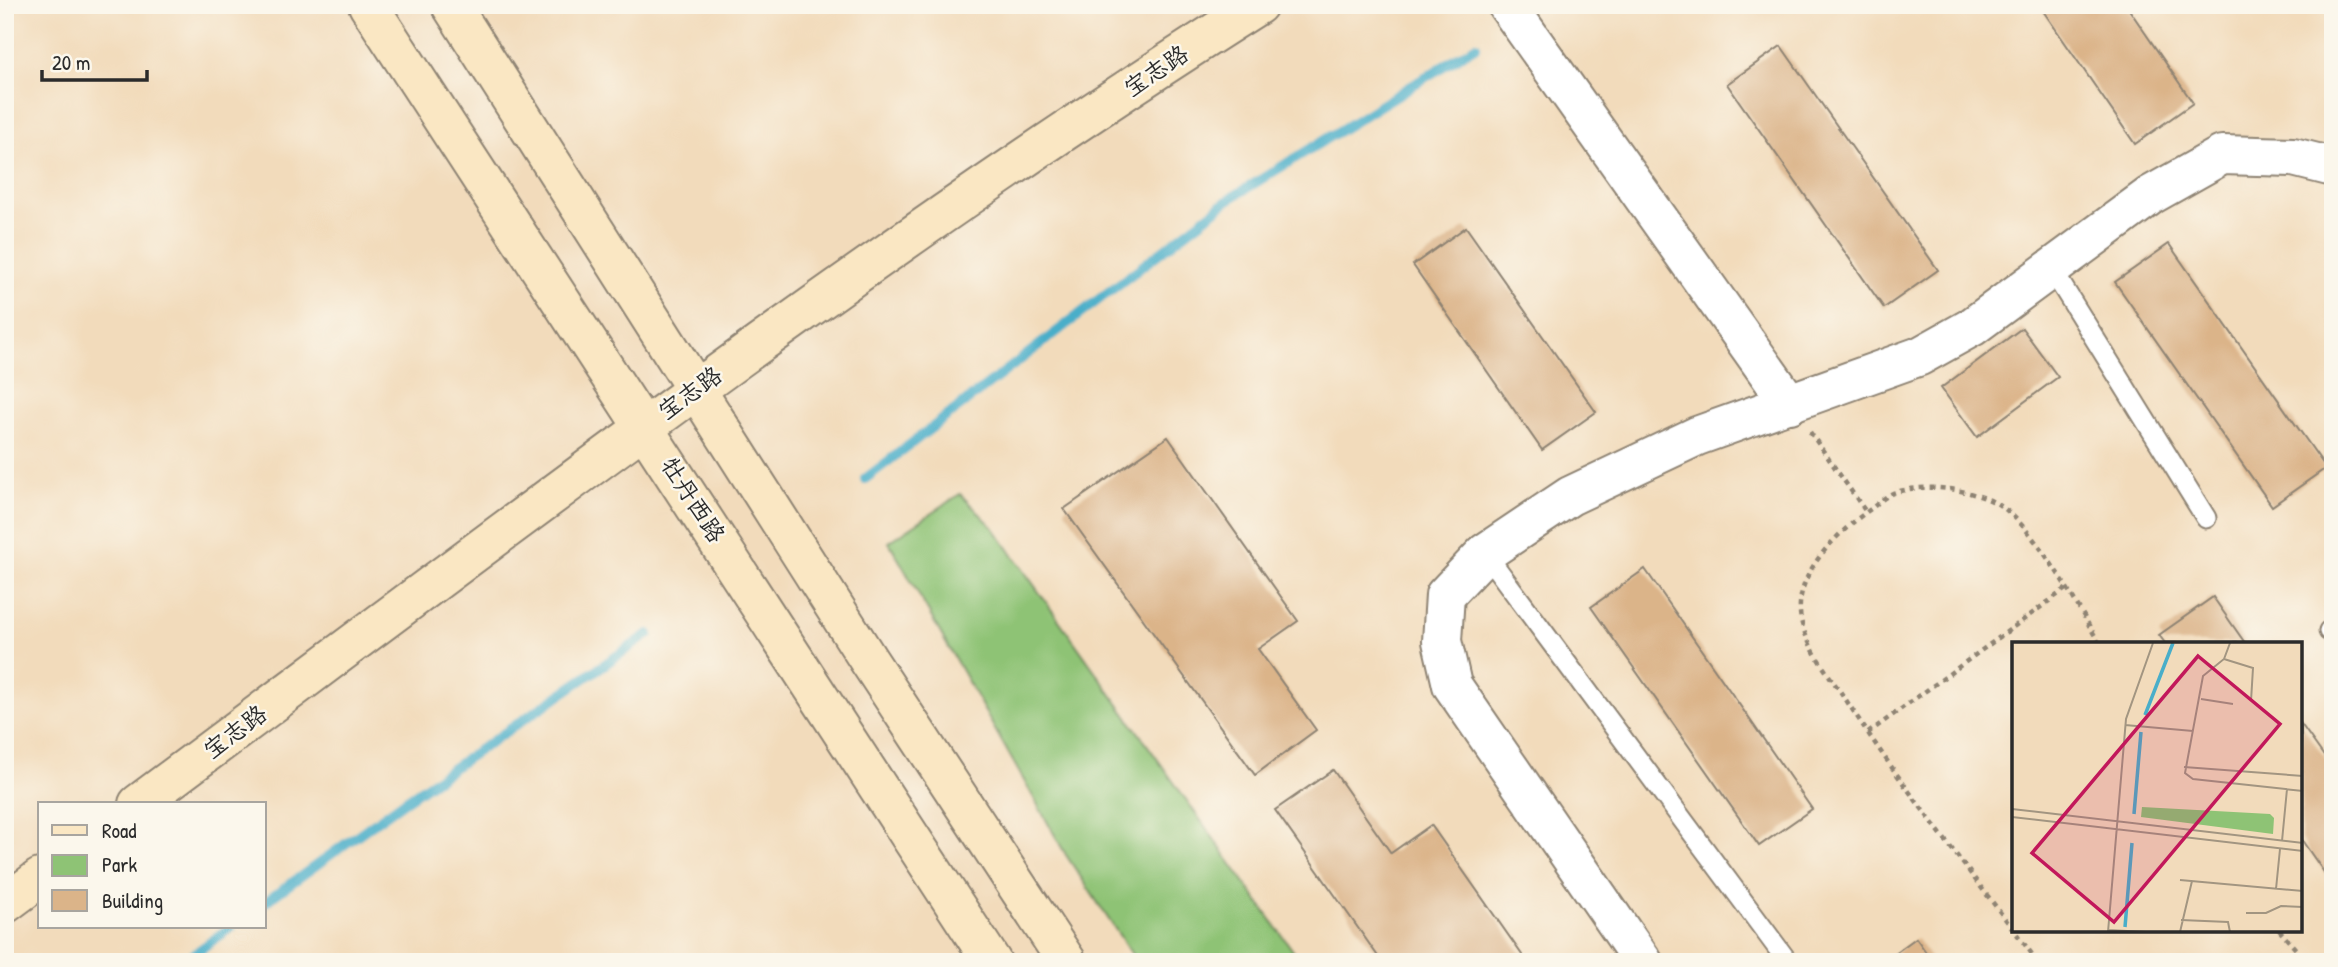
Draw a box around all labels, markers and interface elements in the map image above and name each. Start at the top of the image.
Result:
street label: 宝志路 [1117,37,1194,104]
scale bar [42,38,147,82]
text: 20 m [52,48,90,77]
street label: 宝志路 [651,358,728,426]
street label: 牡丹西路 [654,450,733,548]
inset map [2012,642,2303,932]
street label: 宝志路 [196,697,273,766]
legend [38,802,266,928]
text: Road [102,816,136,845]
text: Park [102,850,137,879]
text: Building [102,886,163,915]

